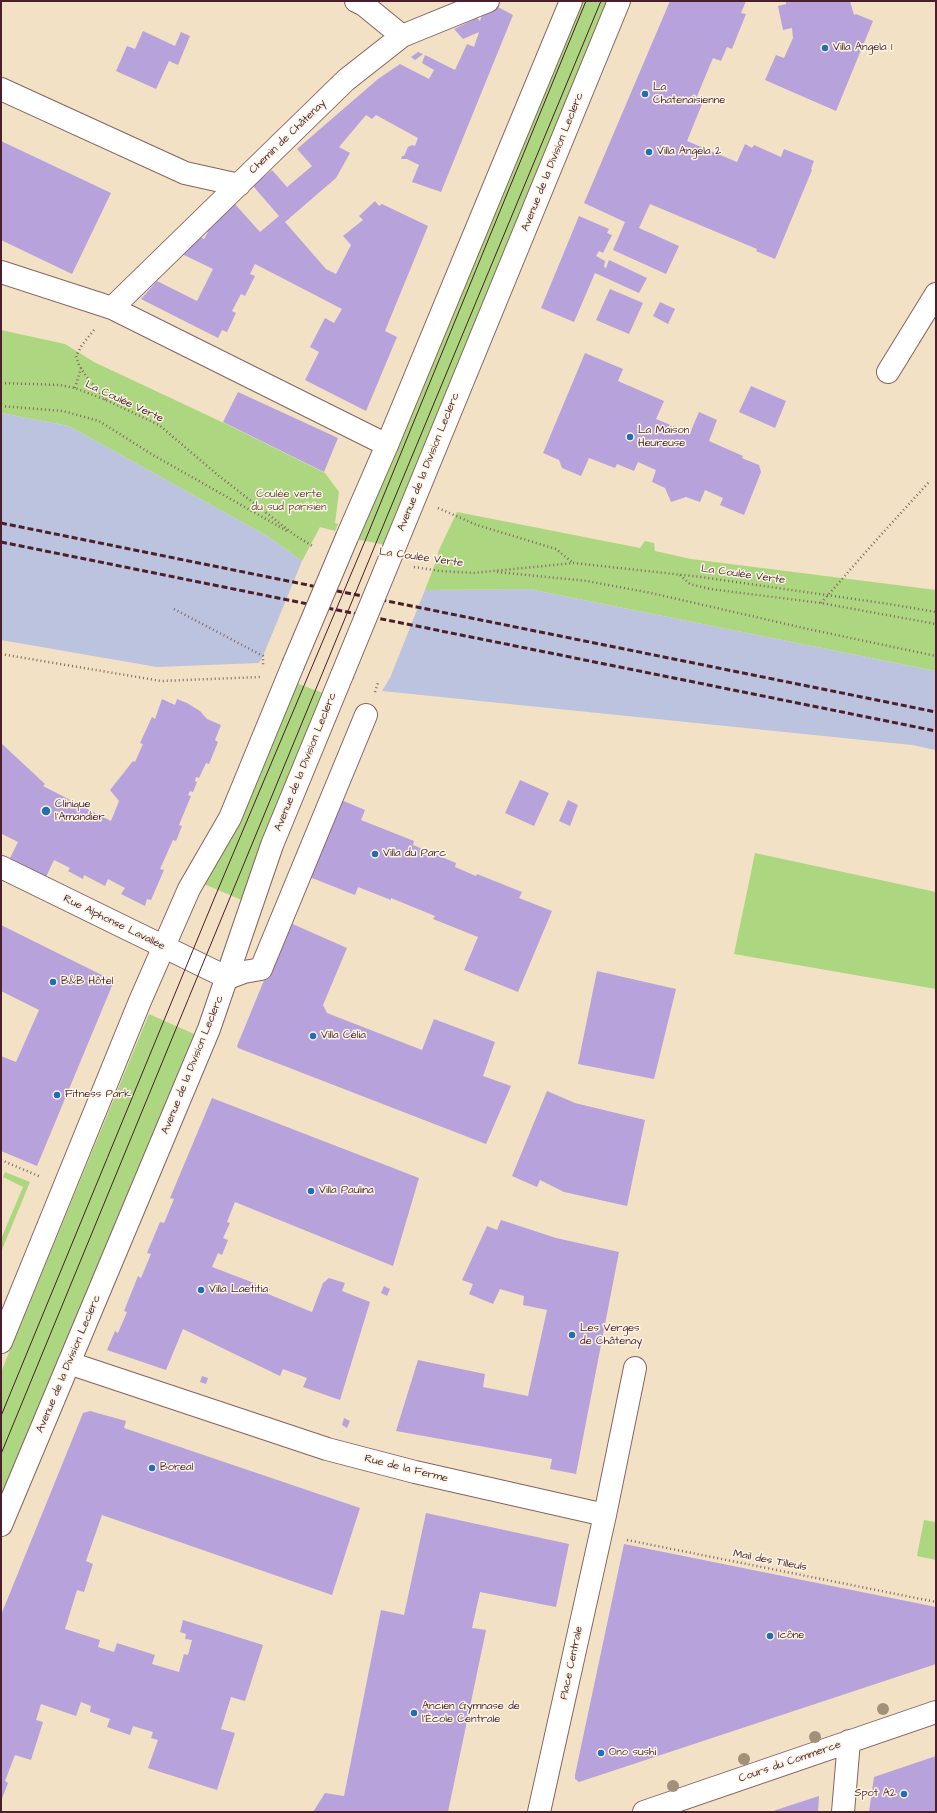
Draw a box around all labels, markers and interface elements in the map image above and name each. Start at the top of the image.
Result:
place label: Villa Angela 1 [833,41,892,55]
marker: Villa Angela 1 [820,43,830,53]
place label: La Chatenaisienne [653,81,725,107]
marker: La Chatenaisienne [640,89,650,99]
street label: Avenue de la Division Leclerc [519,91,587,233]
street label: Chemin de Châtenay [247,97,329,177]
place label: Villa Angela 2 [657,145,721,159]
marker: Villa Angela 2 [644,147,654,157]
street label: La Coulée Verte [83,378,165,426]
street label: Avenue de la Division Leclerc [395,391,463,533]
place label: La Maison Heureuse [638,424,689,450]
marker: La Maison Heureuse [625,432,635,442]
park label: Coulée verte du sud parisien [252,488,326,514]
street label: La Coulée Verte [378,546,464,570]
street label: La Coulée Verte [700,563,786,587]
street label: Avenue de la Division Leclerc [272,691,340,833]
place label: Clinique l'Amandier [55,798,105,824]
marker: Clinique l'Amandier [40,805,52,817]
place label: Villa du Parc [383,847,446,861]
marker: Villa du Parc [370,849,380,859]
street label: Rue Alphonse Lavallée [61,893,167,953]
place label: B&B Hôtel [61,975,113,989]
marker: B&B Hôtel [48,977,58,987]
street label: Avenue de la Division Leclerc [159,994,227,1136]
place label: Villa Célia [321,1029,366,1043]
marker: Villa Célia [308,1031,318,1041]
place label: Fitness Park [65,1088,131,1102]
marker: Fitness Park [52,1090,62,1100]
place label: Villa Paulina [319,1184,374,1198]
marker: Villa Paulina [306,1186,316,1196]
place label: Villa Laetitia [209,1283,268,1297]
marker: Villa Laetitia [196,1285,206,1295]
street label: Avenue de la Division Leclerc [34,1293,104,1435]
place label: Les Verges de Châtenay [580,1322,642,1348]
marker: Les Verges de Châtenay [567,1330,577,1340]
street label: Rue de la Ferme [363,1452,449,1486]
place label: Boreal [160,1461,193,1475]
marker: Boreal [147,1463,157,1473]
street label: Mail des Tilleuls [732,1547,808,1575]
street label: Place Centrale [558,1625,586,1701]
place label: Icône [778,1629,804,1643]
marker: Icône [765,1631,775,1641]
place label: Ancien Gymnase de l’École Centrale [422,1700,520,1726]
marker: Ancien Gymnase de l’École Centrale [409,1708,419,1718]
street label: Cours du Commerce [737,1738,843,1786]
place label: Ono sushi [609,1746,656,1760]
marker: Ono sushi [596,1748,606,1758]
place label: Spot A2 [854,1787,896,1801]
marker: Spot A2 [899,1789,909,1799]

